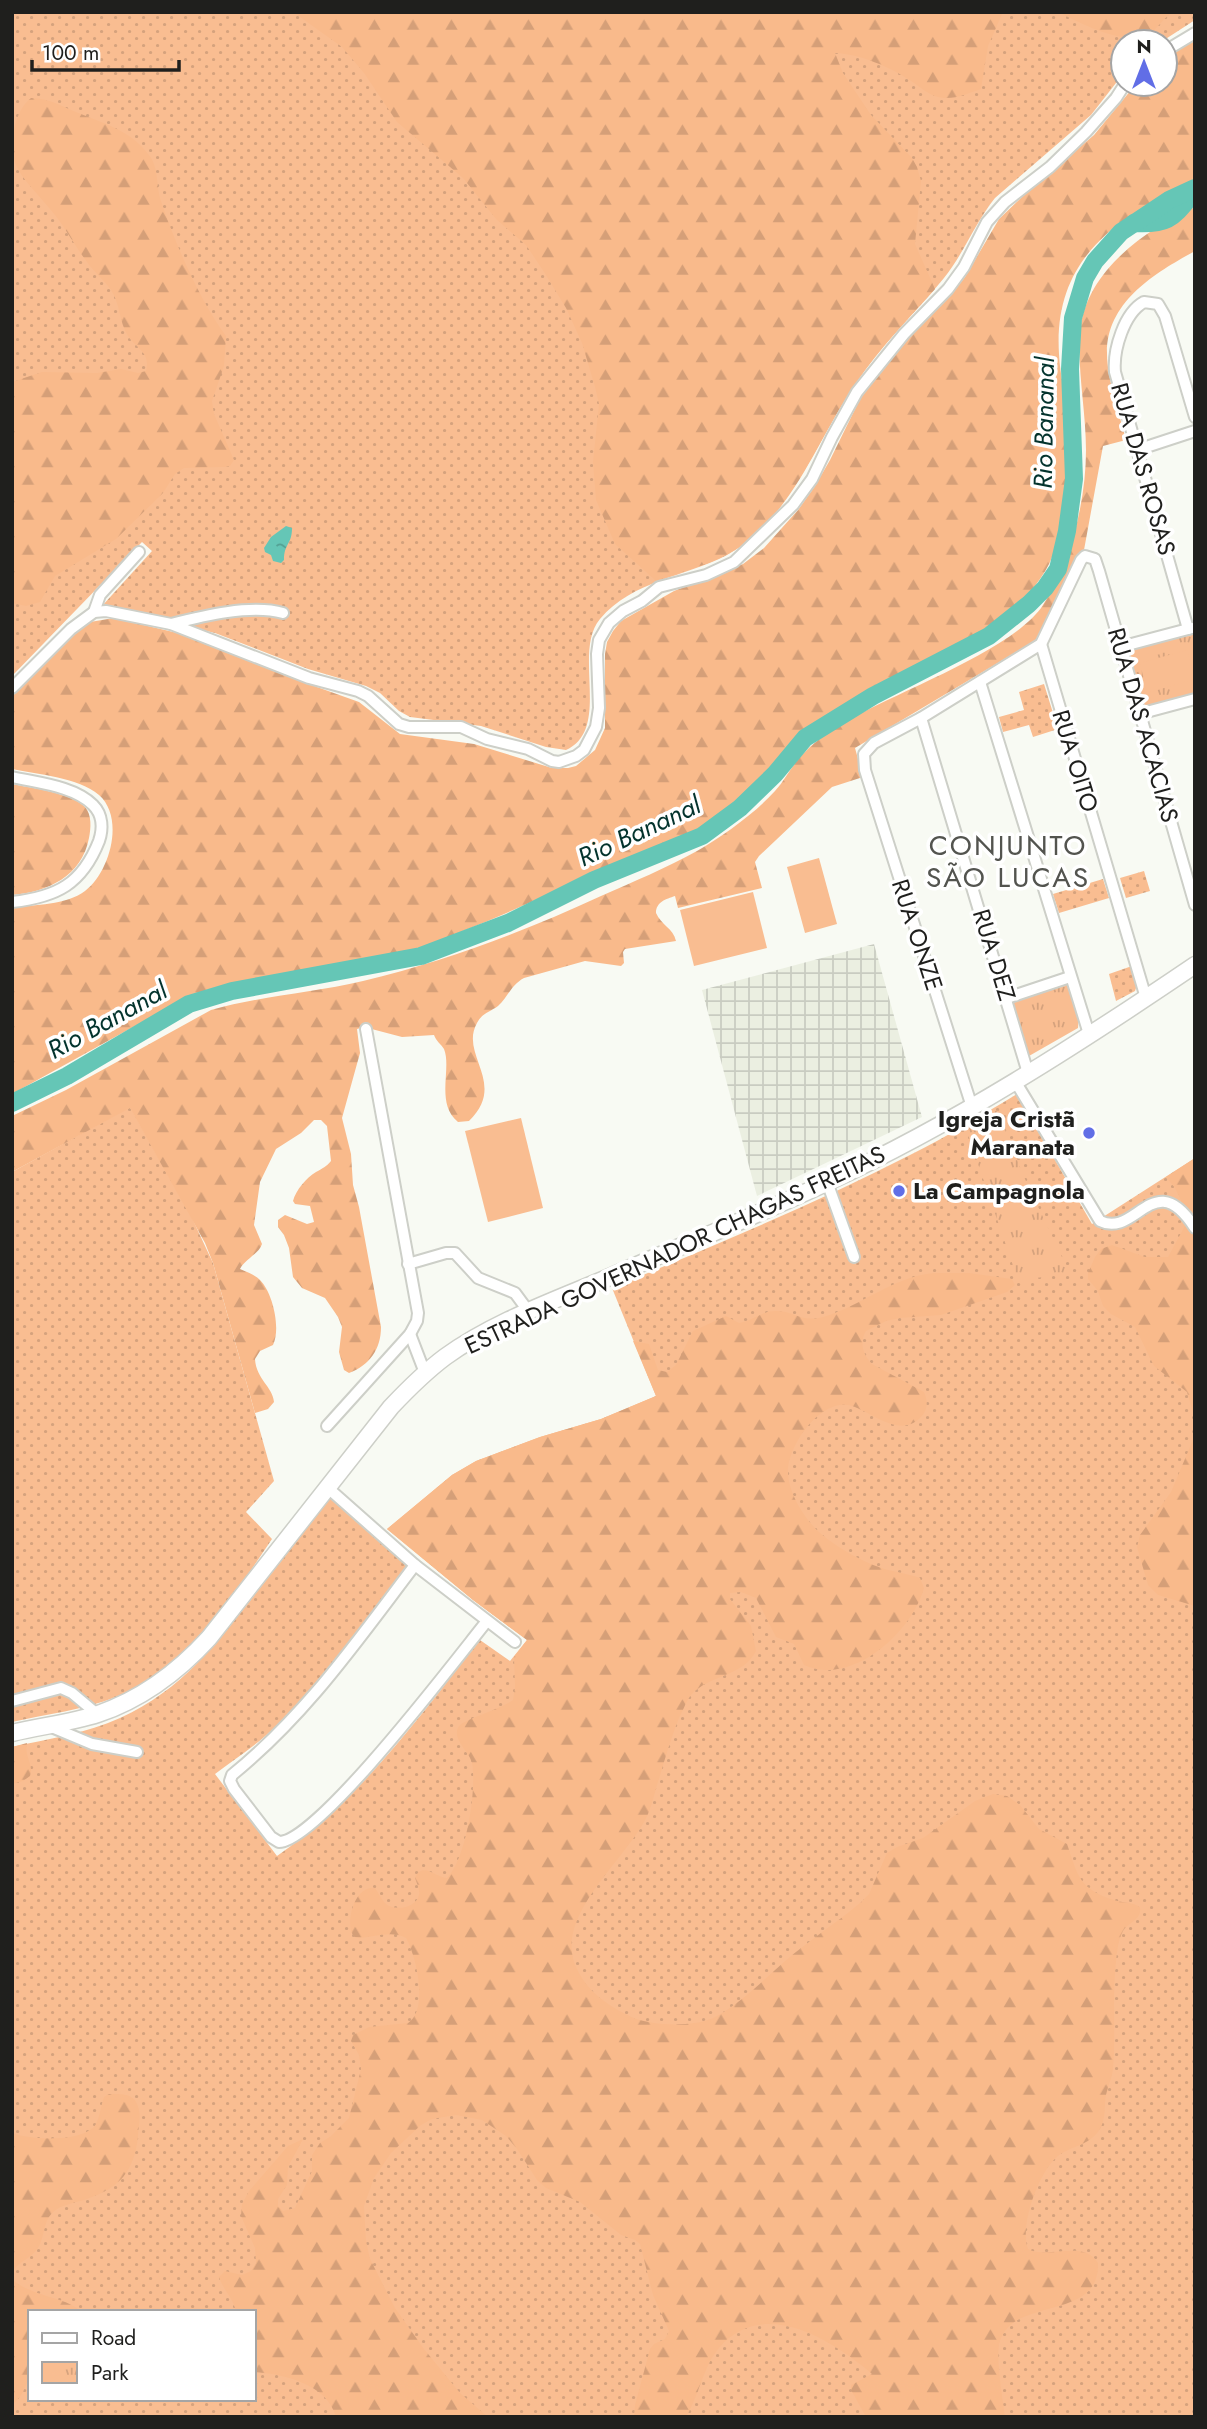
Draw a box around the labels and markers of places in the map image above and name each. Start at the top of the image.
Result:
place label: Igreja Cristã Maranata [938,1101,1075,1164]
marker: Igreja Cristã Maranata [1081,1125,1097,1141]
place label: La Campagnola [913,1173,1085,1208]
marker: La Campagnola [891,1183,907,1199]

